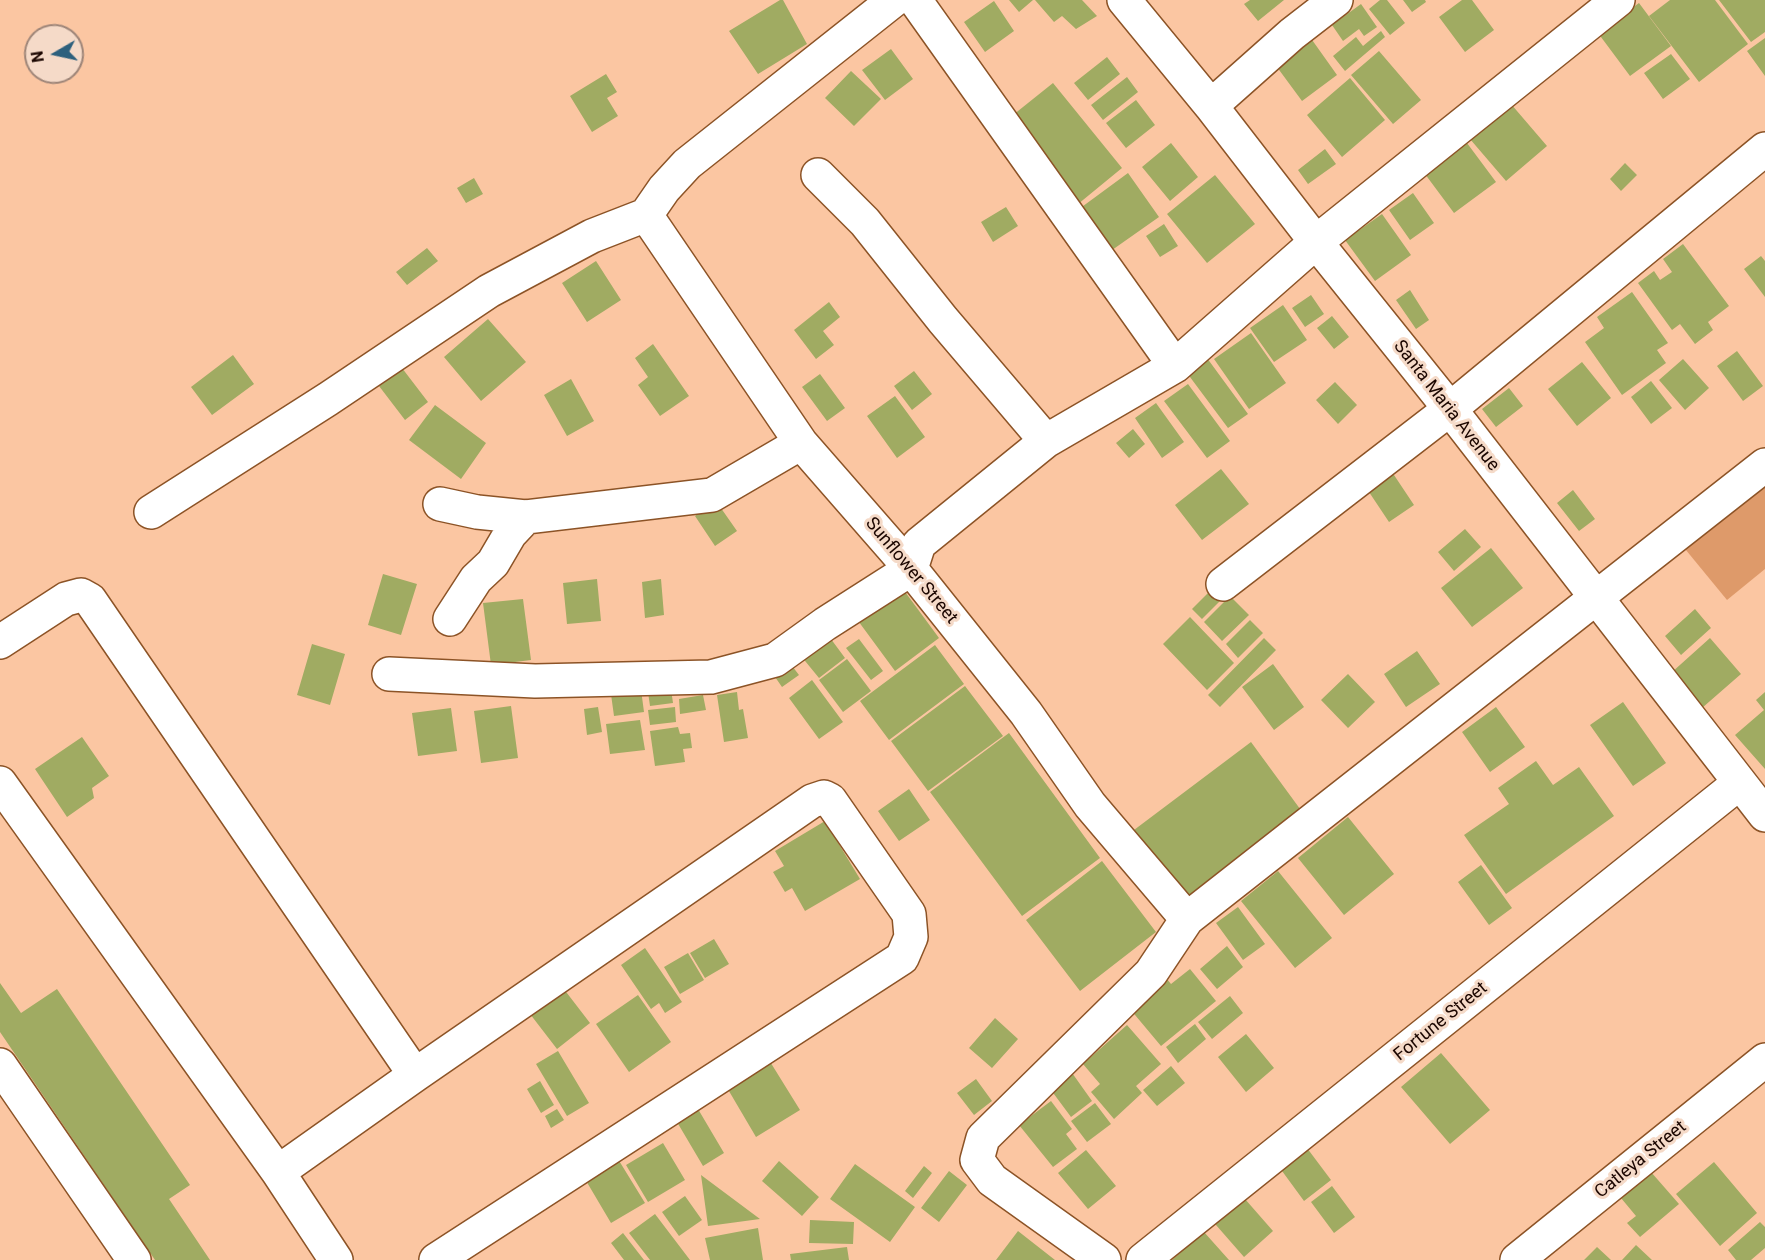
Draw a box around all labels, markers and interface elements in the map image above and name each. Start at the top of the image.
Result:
north arrow [24,24,84,84]
text: N [27,50,48,64]
street label: Santa Maria Avenue [1388,336,1504,476]
street label: Sunflower Street [860,513,962,629]
street label: Fortune Street [1390,978,1492,1066]
street label: Catleya Street [1591,1117,1691,1203]

